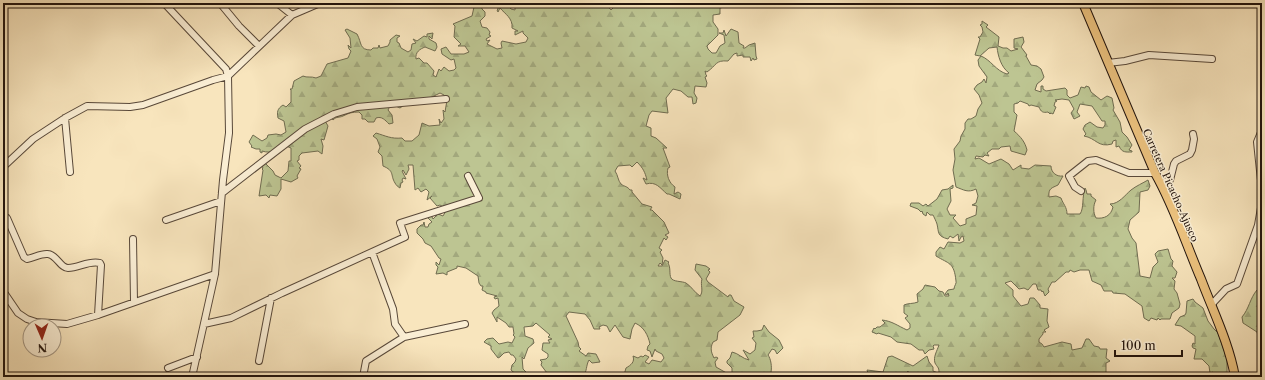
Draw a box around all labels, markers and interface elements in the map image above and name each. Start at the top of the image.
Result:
street label: Carretera Picacho-Ajusco [1140,127,1201,244]
north arrow [22,318,62,358]
scale bar [1115,332,1182,358]
text: 100 m [1121,338,1156,353]
text: N [37,341,47,355]

